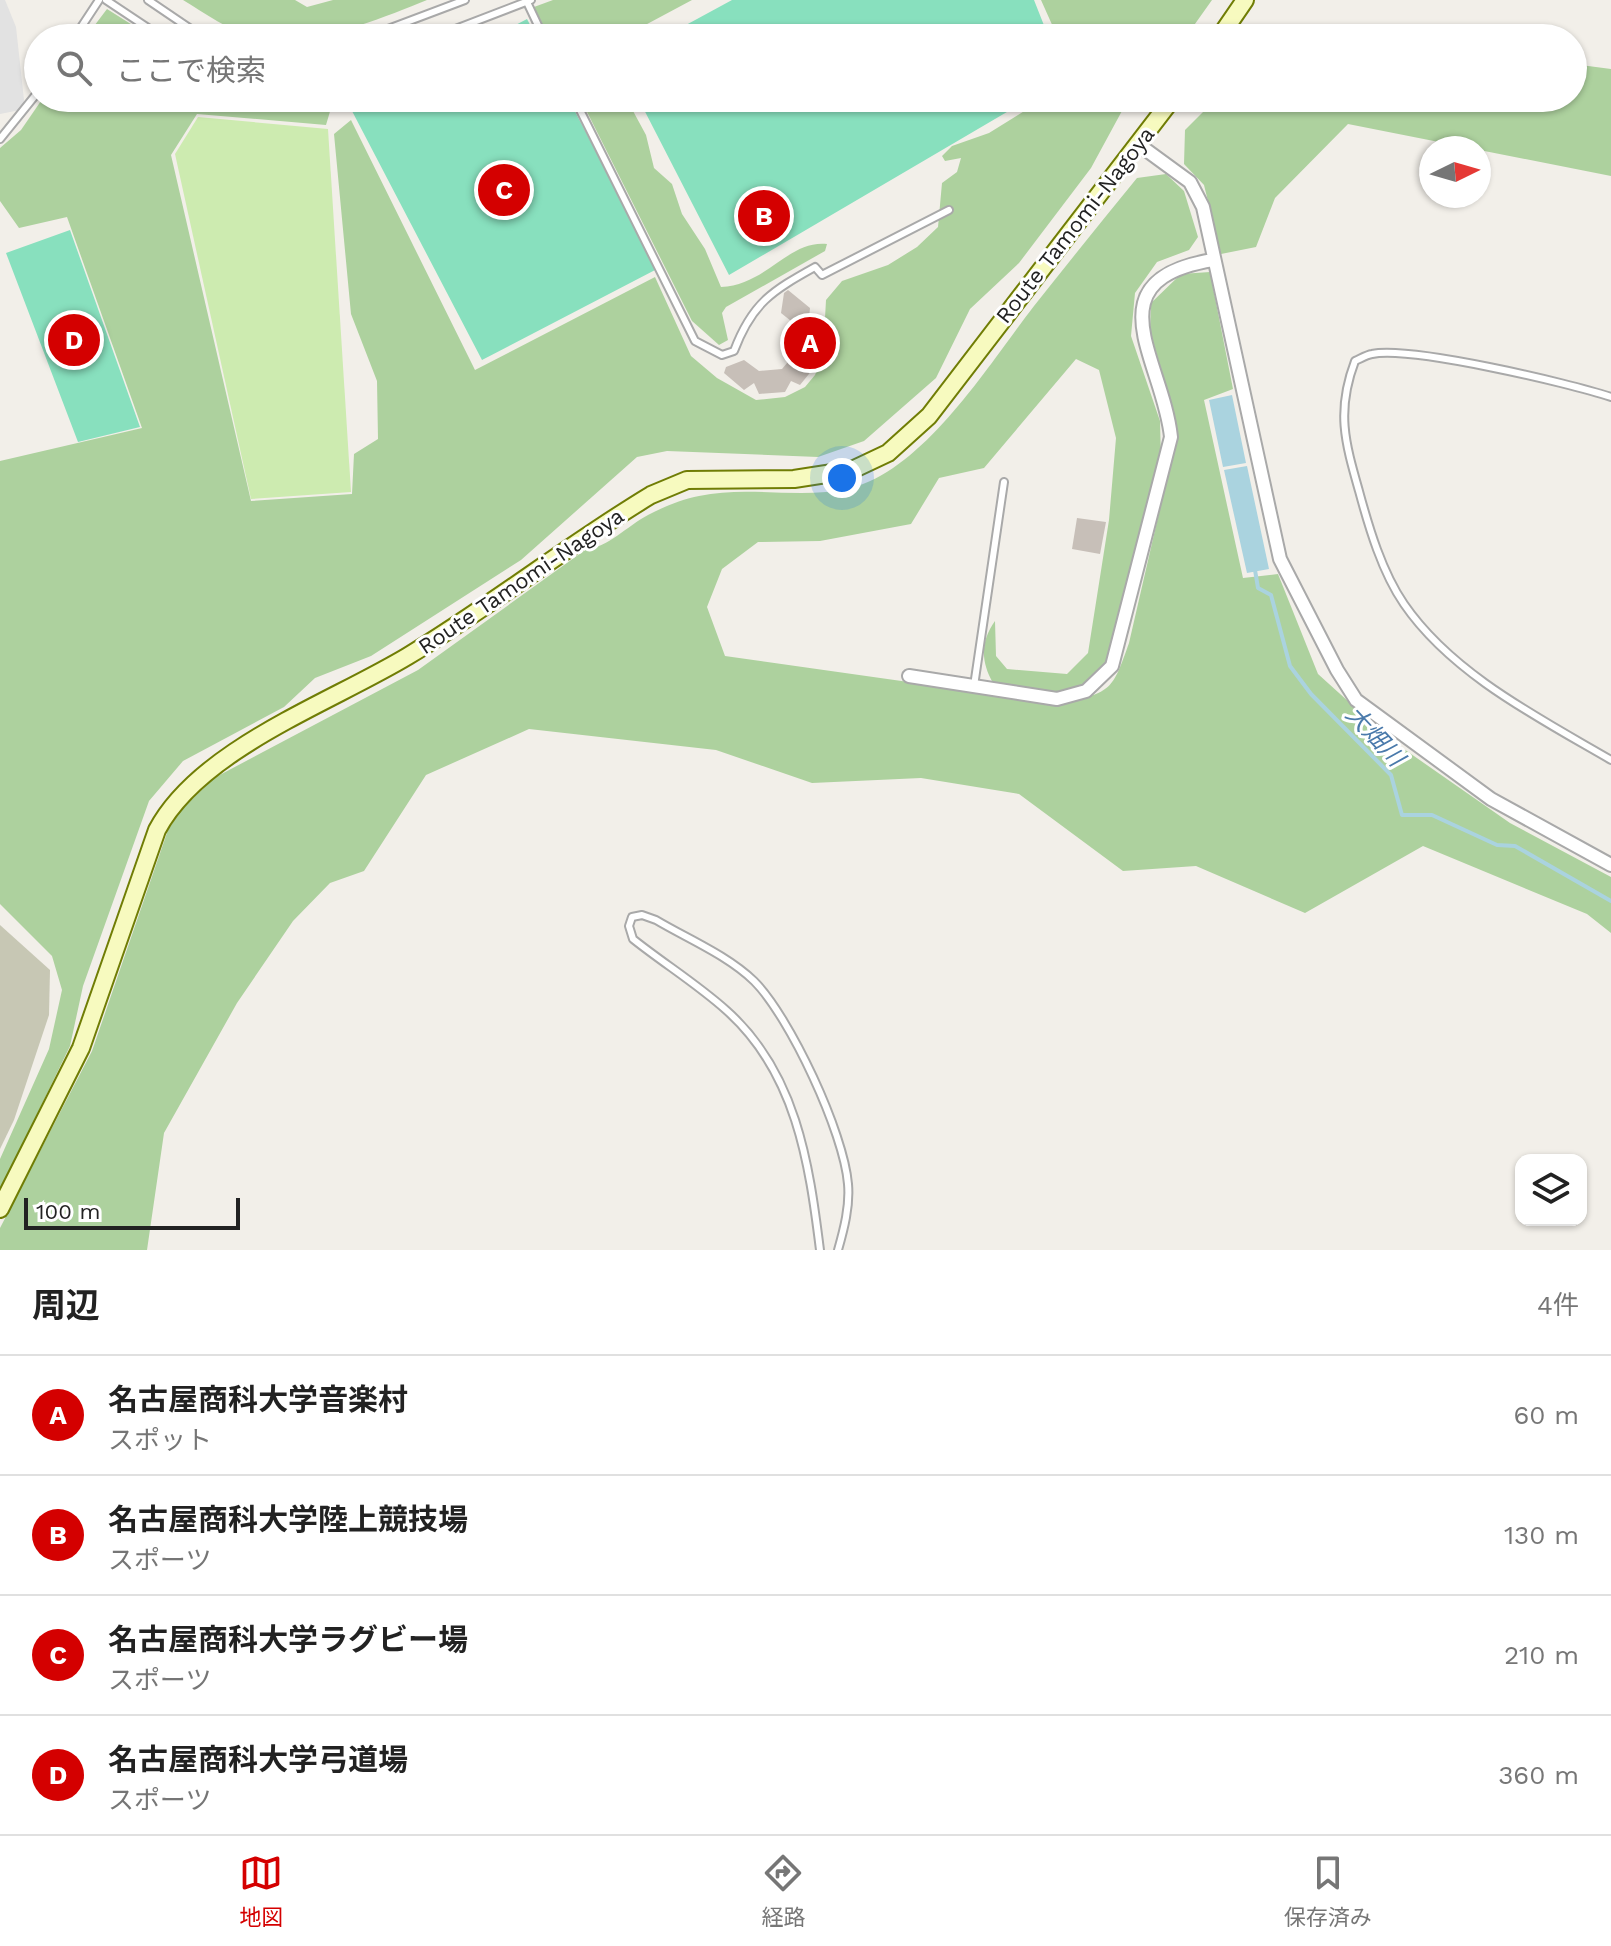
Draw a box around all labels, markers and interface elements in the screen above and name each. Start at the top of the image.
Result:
search box [24,24,1587,112]
icon: search [52,46,96,90]
text: ここで検索 [116,53,266,88]
street label: Route Tamomi-Nagoya [991,122,1159,328]
north arrow [1419,136,1491,208]
pin: C [478,160,530,220]
pin: B [738,186,790,246]
pin: D [48,310,100,370]
pin: A [784,313,836,373]
your location [822,458,862,498]
street label: Route Tamomi-Nagoya [414,503,628,659]
water label: 大畑川 [1340,700,1412,774]
map controls [1515,1154,1587,1226]
button: layers [1515,1154,1587,1226]
scale bar [24,1194,240,1230]
text: 100 m [36,1199,100,1224]
text: 周辺 [32,1285,100,1325]
text: 4件 [1537,1290,1579,1320]
text: 名古屋商科大学音楽村 [108,1382,408,1417]
text: A [49,1400,67,1430]
text: 60 m [1513,1400,1579,1430]
text: スポット [108,1425,212,1455]
text: 名古屋商科大学陸上競技場 [108,1502,468,1537]
text: B [49,1520,67,1550]
text: 130 m [1504,1520,1579,1550]
text: スポーツ [108,1545,211,1575]
text: 名古屋商科大学ラグビー場 [108,1622,468,1657]
text: C [49,1640,67,1670]
text: 210 m [1504,1640,1579,1670]
text: スポーツ [108,1665,211,1695]
text: 名古屋商科大学弓道場 [108,1742,408,1777]
text: D [49,1760,67,1790]
text: 360 m [1498,1760,1579,1790]
text: スポーツ [108,1785,211,1815]
tab: 地図 [239,1851,283,1931]
tab: 経路 [761,1851,806,1931]
tab: 保存済み [1284,1851,1372,1931]

